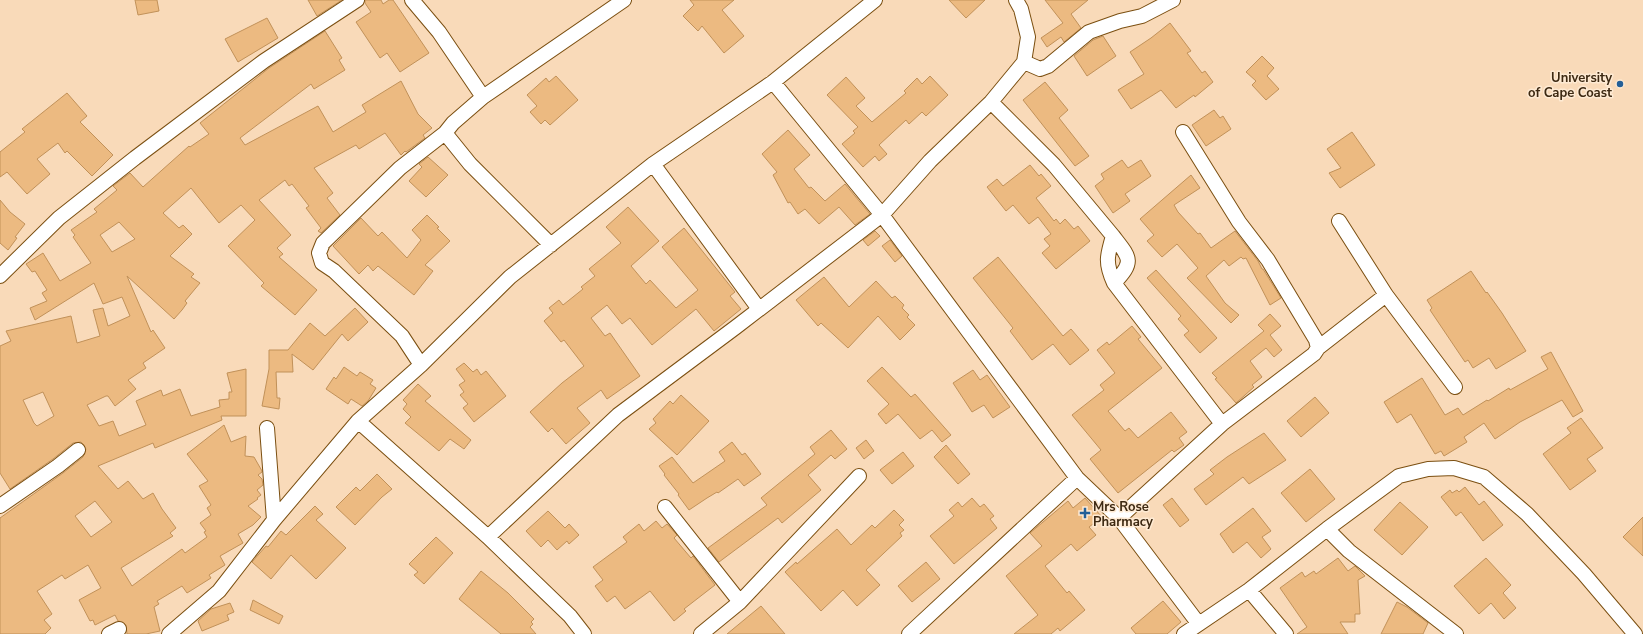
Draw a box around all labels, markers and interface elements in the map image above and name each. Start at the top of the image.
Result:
place label: University of Cape Coast [1528,69,1613,102]
marker: University of Cape Coast [1615,79,1625,89]
place label: Mrs Rose Pharmacy [1093,498,1153,531]
marker: Mrs Rose Pharmacy [1080,508,1090,518]

